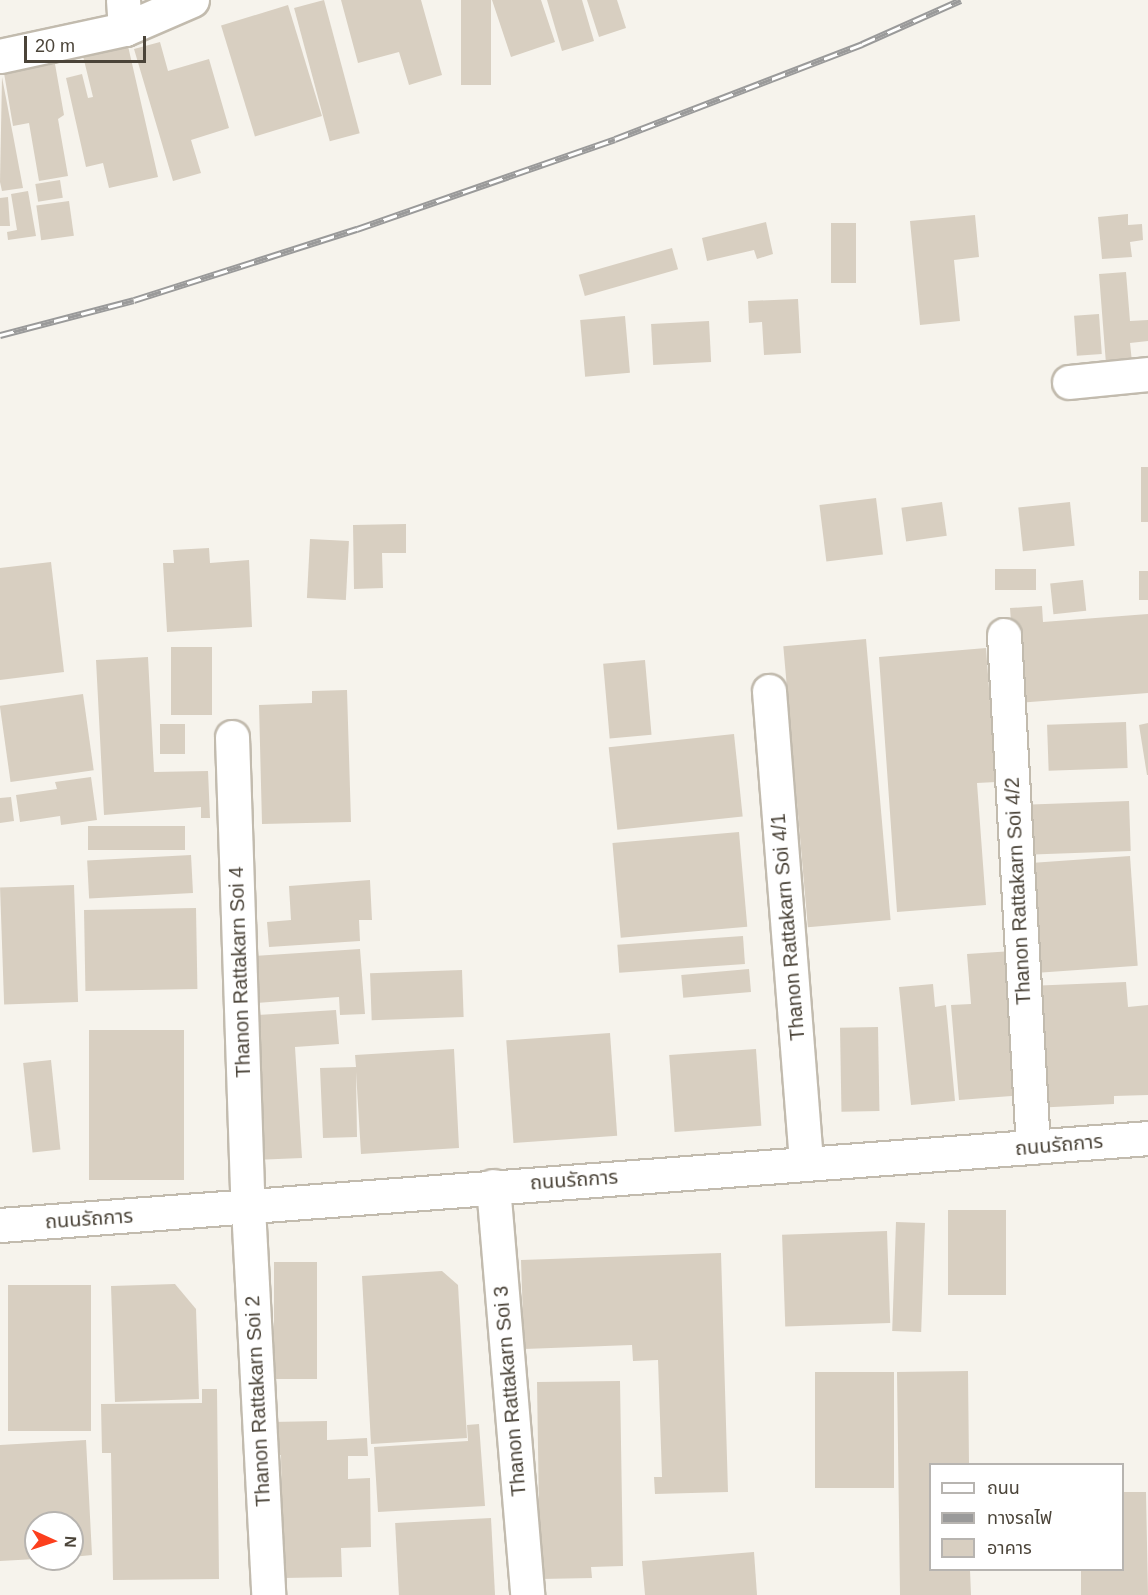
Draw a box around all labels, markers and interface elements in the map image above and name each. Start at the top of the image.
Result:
scale bar [27,24,148,62]
text: 20 m [35,36,75,56]
street label: Thanon Rattakarn Soi 4/2 [1000,777,1036,1005]
street label: Thanon Rattakarn Soi 4/1 [766,812,810,1042]
street label: Thanon Rattakarn Soi 4 [224,866,256,1078]
street label: ถนนรัถการ [1014,1129,1104,1161]
street label: ถนนรัถการ [529,1165,619,1195]
street label: ถนนรัถการ [44,1204,134,1234]
street label: Thanon Rattakarn Soi 3 [489,1285,531,1497]
street label: Thanon Rattakarn Soi 2 [240,1295,276,1507]
legend [929,1463,1124,1571]
text: ถนน [987,1478,1020,1498]
text: ทางรถไฟ [987,1508,1052,1528]
north arrow [24,1511,84,1571]
text: N [62,1536,79,1548]
text: อาคาร [987,1538,1032,1558]

